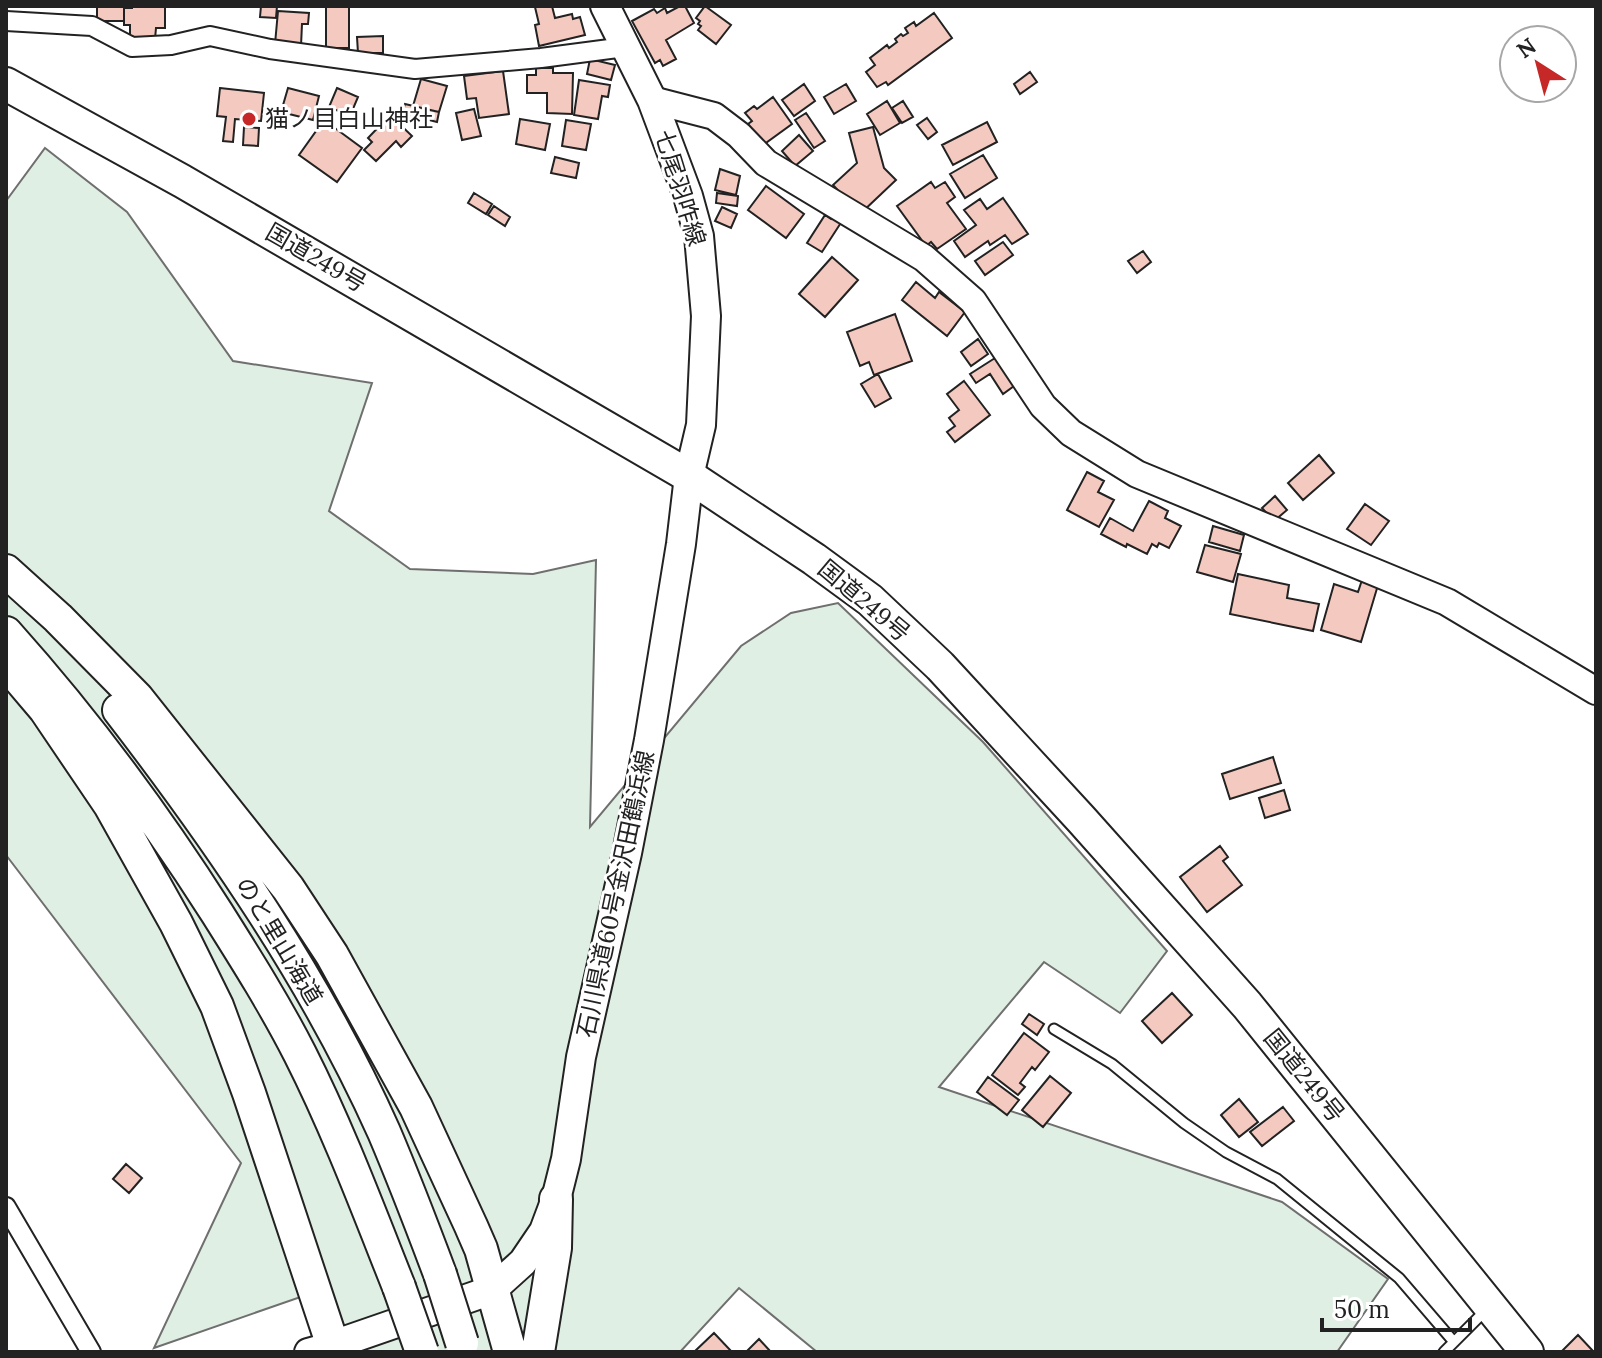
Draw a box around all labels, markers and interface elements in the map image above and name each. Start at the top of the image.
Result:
north arrow [1498,24,1578,104]
text: N [1511,31,1541,64]
place label: 猫ノ目白山神社 [265,103,433,134]
marker: 猫ノ目白山神社 [240,110,258,128]
street label: 七尾羽咋線 [648,126,713,250]
street label: 国道249号 [260,216,372,299]
street label: 国道249号 [812,553,917,648]
street label: 石川県道60号金沢田鶴浜線 [570,747,661,1040]
street label: のと里山海道 [229,871,330,1010]
street label: 国道249号 [1257,1023,1351,1129]
scale bar [1322,1282,1470,1332]
text: 50 m [1334,1294,1390,1325]

